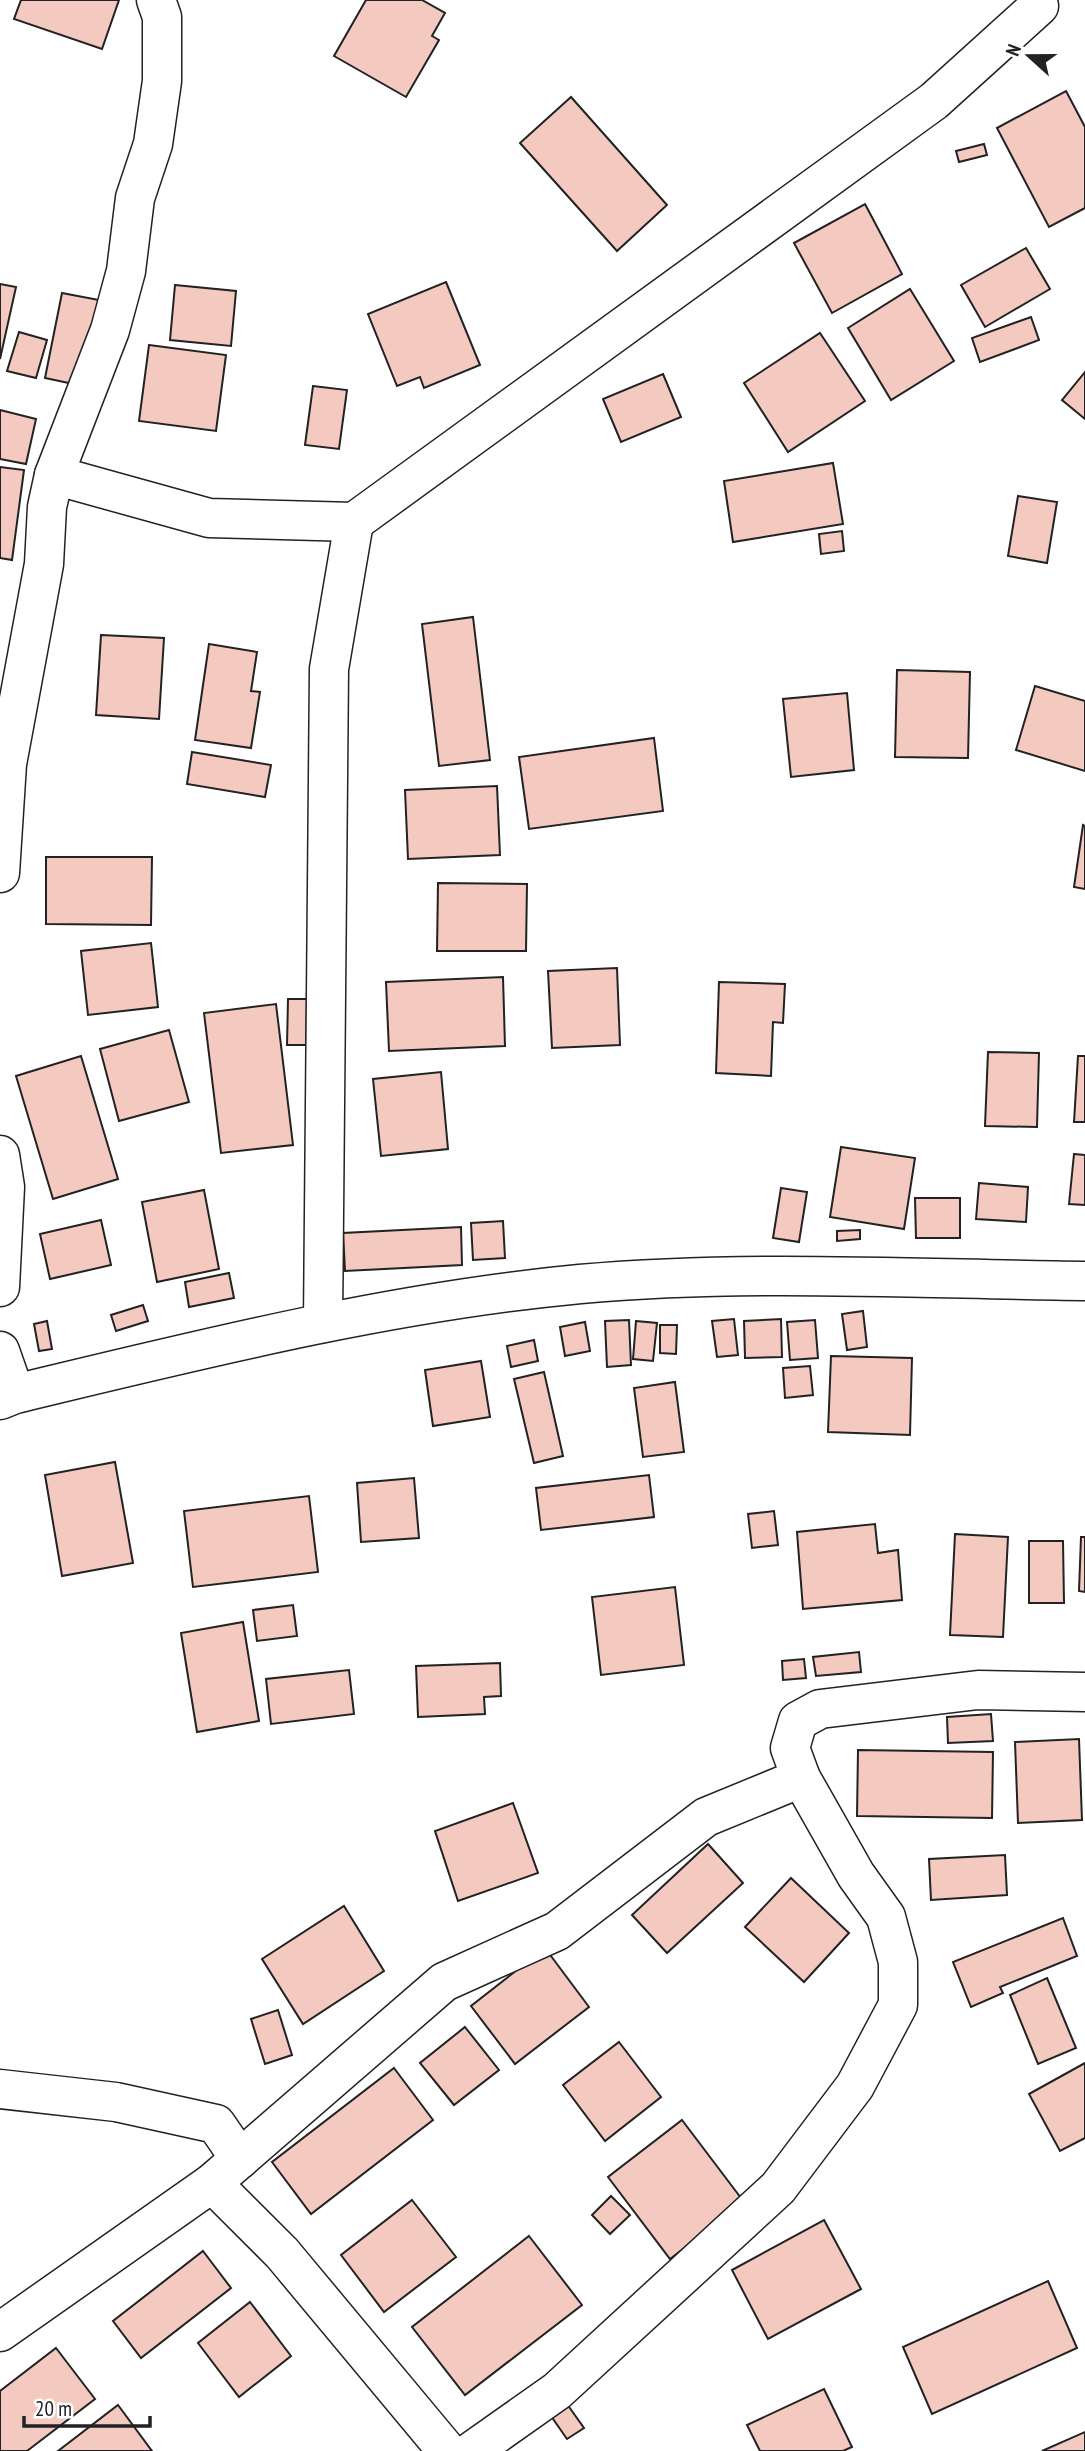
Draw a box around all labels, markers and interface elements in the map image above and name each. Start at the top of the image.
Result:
north arrow [994,21,1064,91]
text: N [1000,41,1026,59]
scale bar [24,2384,150,2428]
text: 20 m [35,2395,72,2422]

